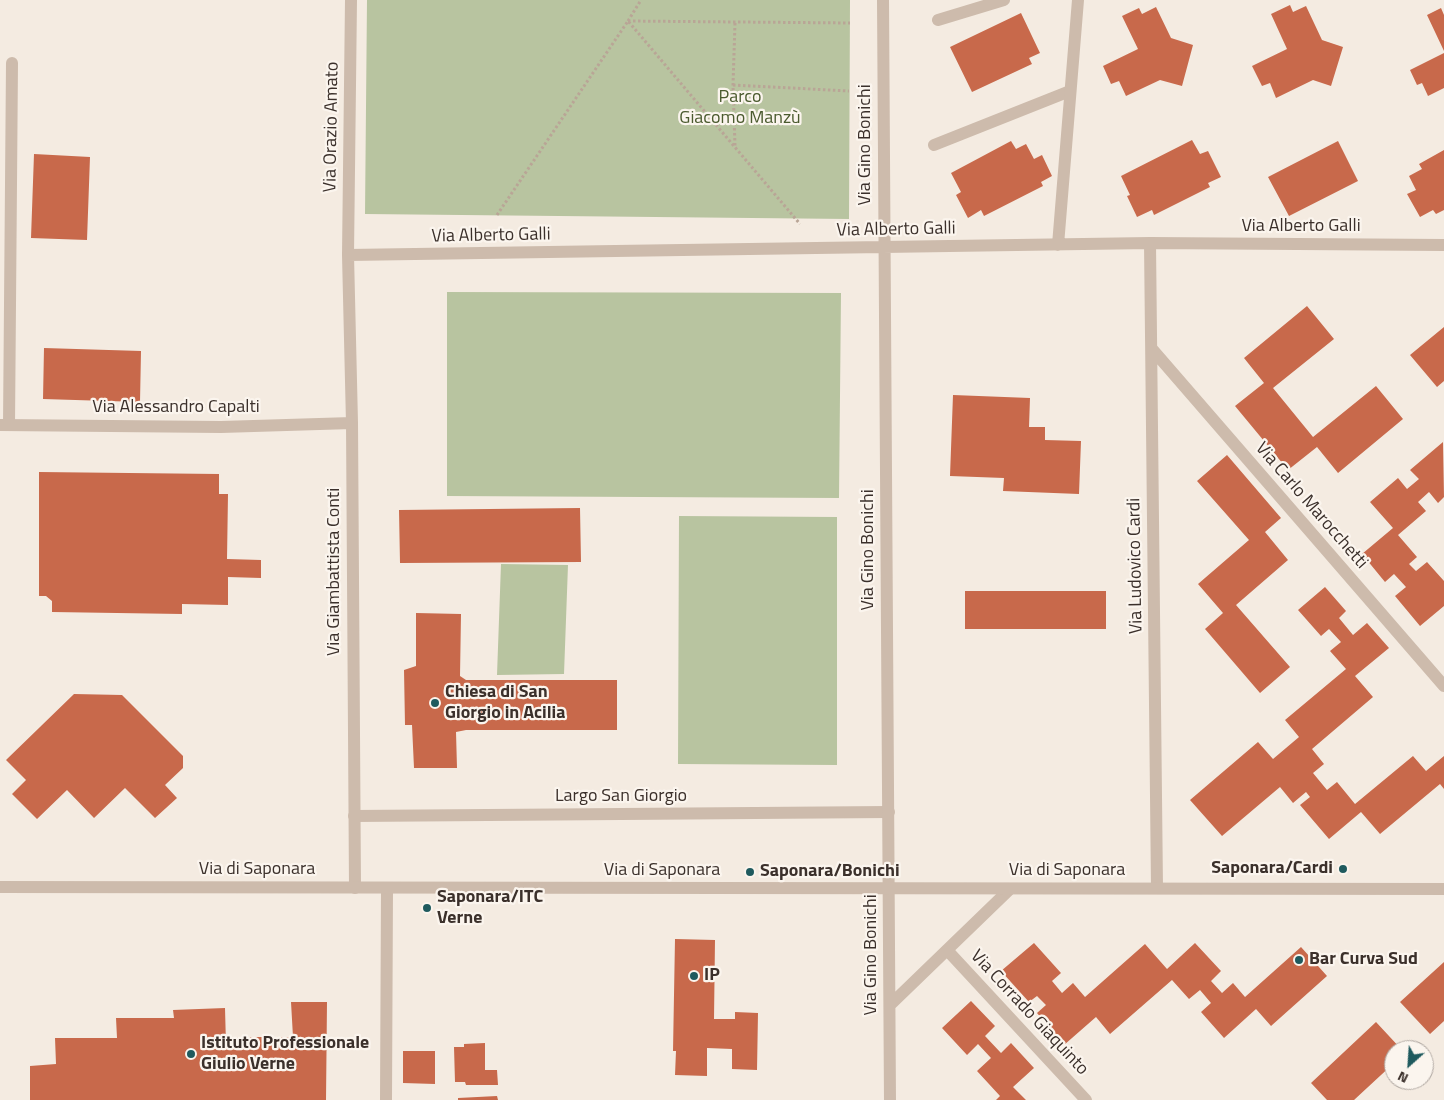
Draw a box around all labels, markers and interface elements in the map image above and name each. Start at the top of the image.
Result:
street label: Via Orazio Amato [320,61,344,193]
street label: Via Gino Bonichi [855,84,877,206]
park label: Parco Giacomo Manzù [679,87,801,130]
street label: Via Alberto Galli [1241,216,1361,238]
street label: Via Alberto Galli [836,218,956,242]
street label: Via Alberto Galli [431,224,551,248]
street label: Via Alessandro Capalti [92,397,260,419]
street label: Via Carlo Marocchetti [1250,438,1372,574]
street label: Via Giambattista Conti [324,488,346,656]
street label: Via Gino Bonichi [858,489,880,611]
street label: Via Ludovico Cardi [1124,498,1148,634]
place label: Chiesa di San Giorgio in Acilia [445,682,565,724]
marker: Chiesa di San Giorgio in Acilia [429,697,441,709]
street label: Largo San Giorgio [555,786,687,808]
place label: Saponara/Cardi [1211,858,1333,880]
street label: Via di Saponara [199,859,315,881]
street label: Via di Saponara [604,860,720,882]
street label: Via di Saponara [1009,860,1125,882]
place label: Saponara/Bonichi [760,861,900,883]
marker: Saponara/Cardi [1337,863,1349,875]
marker: Saponara/Bonichi [744,866,756,878]
place label: Saponara/ITC Verne [437,887,543,930]
street label: Via Gino Bonichi [861,894,883,1016]
marker: Saponara/ITC Verne [421,902,433,914]
street label: Via Corrado Giaquinto [965,946,1093,1080]
place label: Bar Curva Sud [1309,949,1418,971]
marker: Bar Curva Sud [1293,954,1305,966]
place label: IP [704,965,720,987]
marker: IP [688,970,700,982]
place label: Istituto Professionale Giulio Verne [201,1033,369,1076]
north arrow [1384,1040,1434,1090]
marker: Istituto Professionale Giulio Verne [185,1048,197,1060]
text: N [1394,1066,1412,1090]

